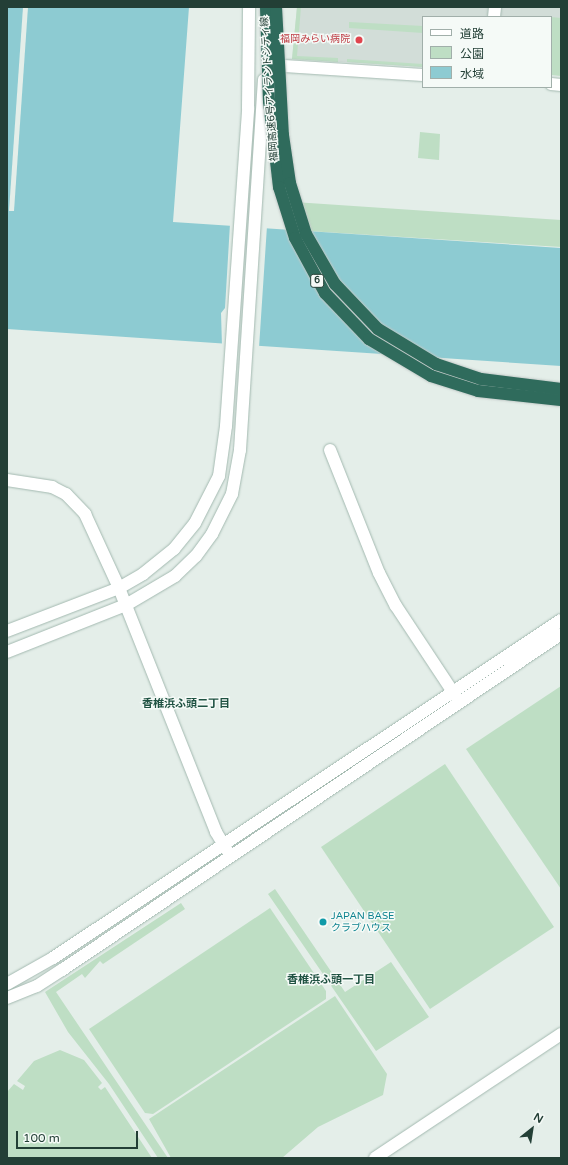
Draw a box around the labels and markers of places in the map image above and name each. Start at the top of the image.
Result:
place label: 福岡みらい病院 [280,34,350,46]
marker: 福岡みらい病院 [353,34,365,46]
place label: JAPAN BASE クラブハウス [331,910,394,934]
marker: JAPAN BASE クラブハウス [318,917,328,927]

